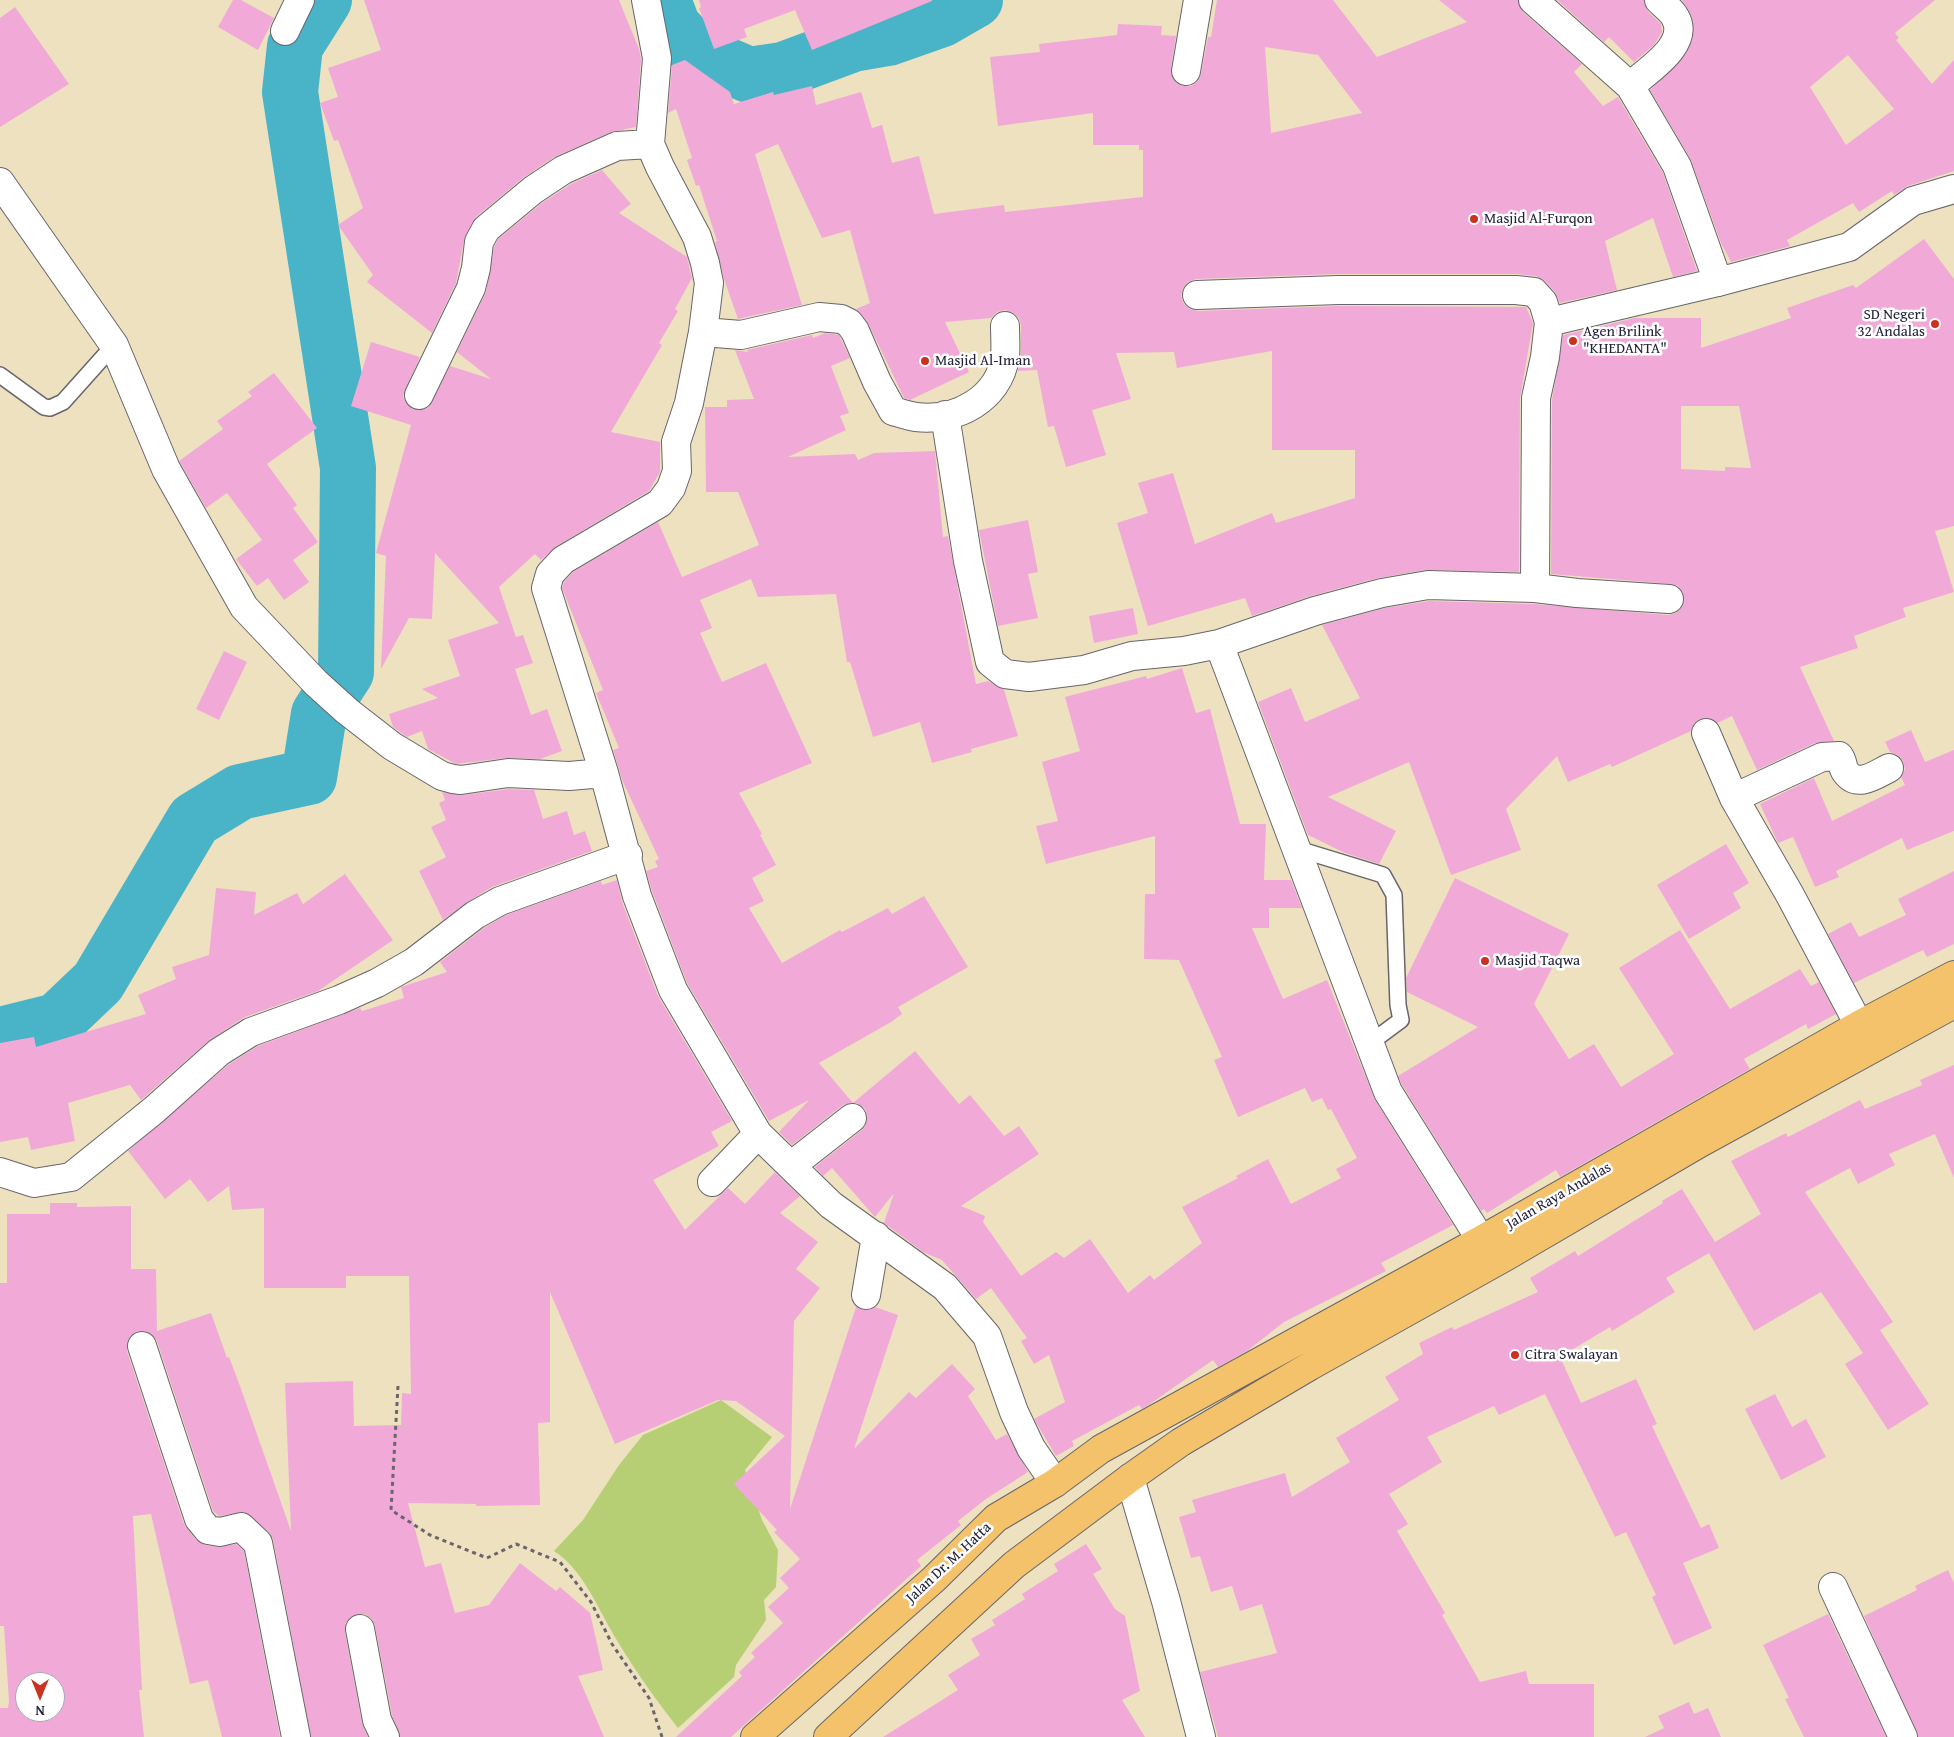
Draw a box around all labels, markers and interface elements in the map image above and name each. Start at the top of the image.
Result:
place label: Masjid Al-Furqon [1484,210,1593,228]
marker: Masjid Al-Furqon [1468,213,1480,225]
place label: SD Negeri 32 Andalas [1857,306,1925,341]
marker: SD Negeri 32 Andalas [1929,318,1941,330]
place label: Agen Brilink "KHEDANTA" [1583,323,1667,358]
marker: Agen Brilink "KHEDANTA" [1567,335,1579,347]
place label: Masjid Al-Iman [935,352,1031,370]
marker: Masjid Al-Iman [919,355,931,367]
place label: Masjid Taqwa [1495,952,1580,970]
marker: Masjid Taqwa [1479,955,1491,967]
street label: Jalan Raya Andalas [1503,1159,1615,1233]
place label: Citra Swalayan [1525,1346,1618,1364]
marker: Citra Swalayan [1509,1349,1521,1361]
street label: Jalan Dr. M. Hatta [903,1519,995,1607]
north arrow [15,1672,65,1722]
text: N [35,1701,45,1721]

